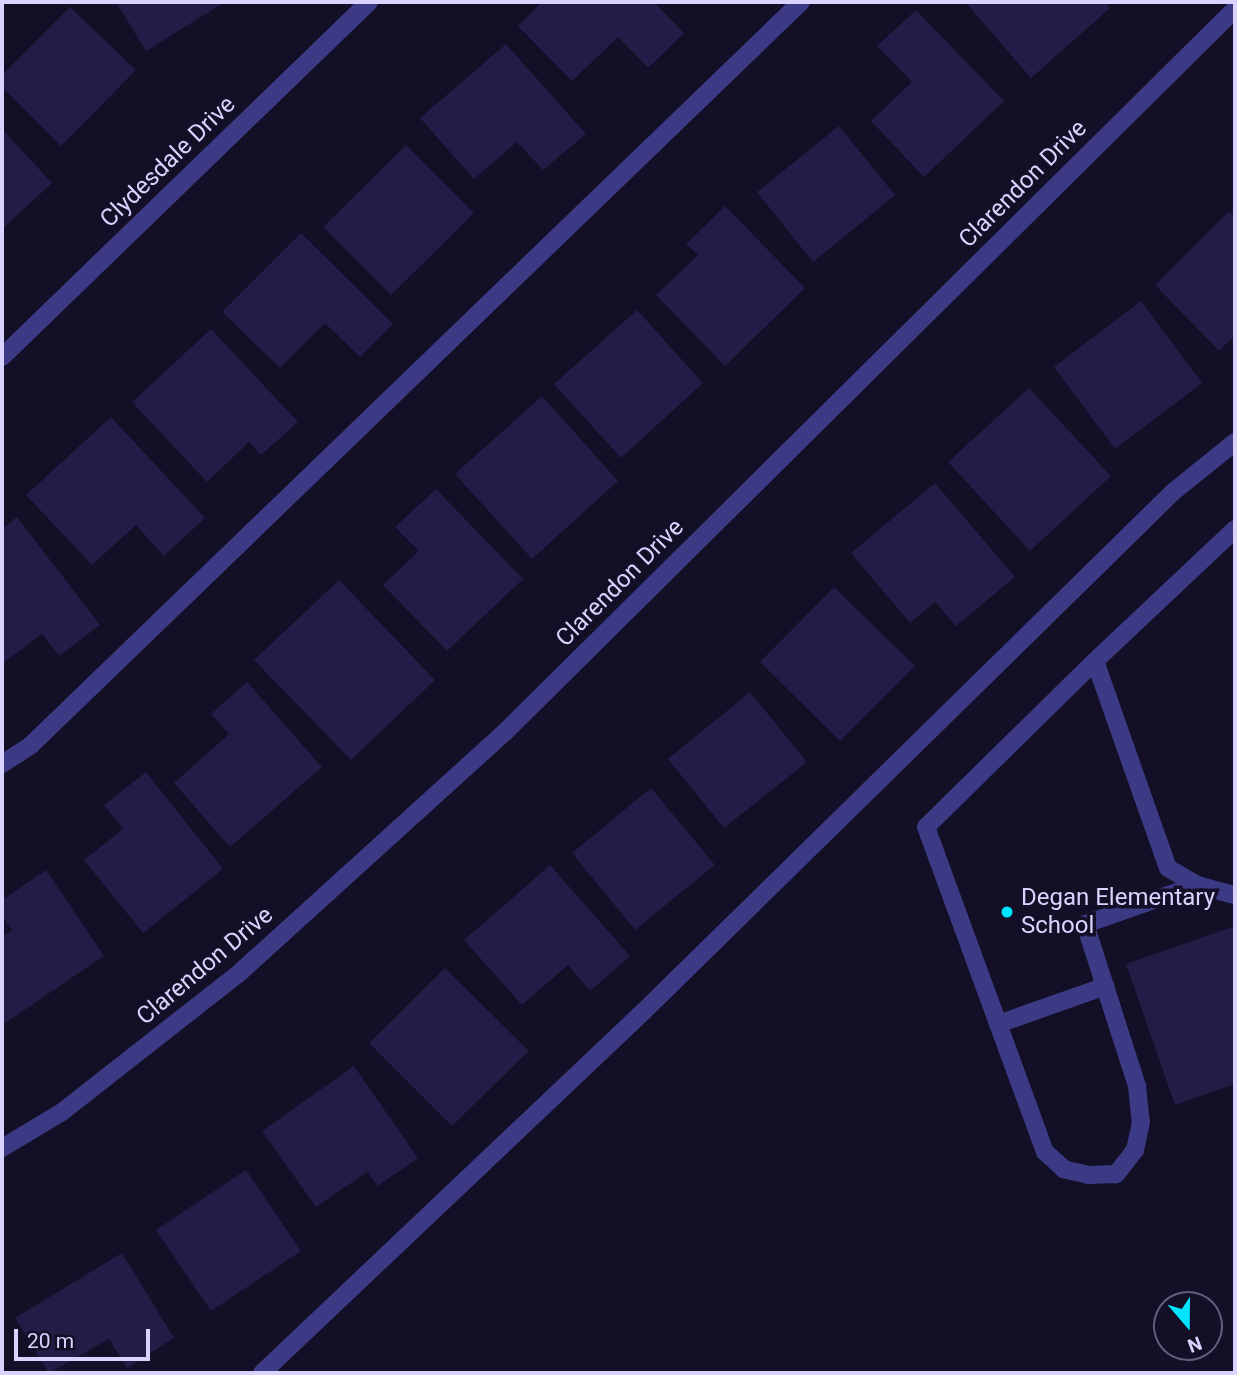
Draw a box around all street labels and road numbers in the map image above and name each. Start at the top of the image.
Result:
street label: Clydesdale Drive [95,90,241,234]
street label: Clarendon Drive [953,114,1093,254]
street label: Clarendon Drive [550,513,690,653]
street label: Clarendon Drive [131,901,279,1031]

